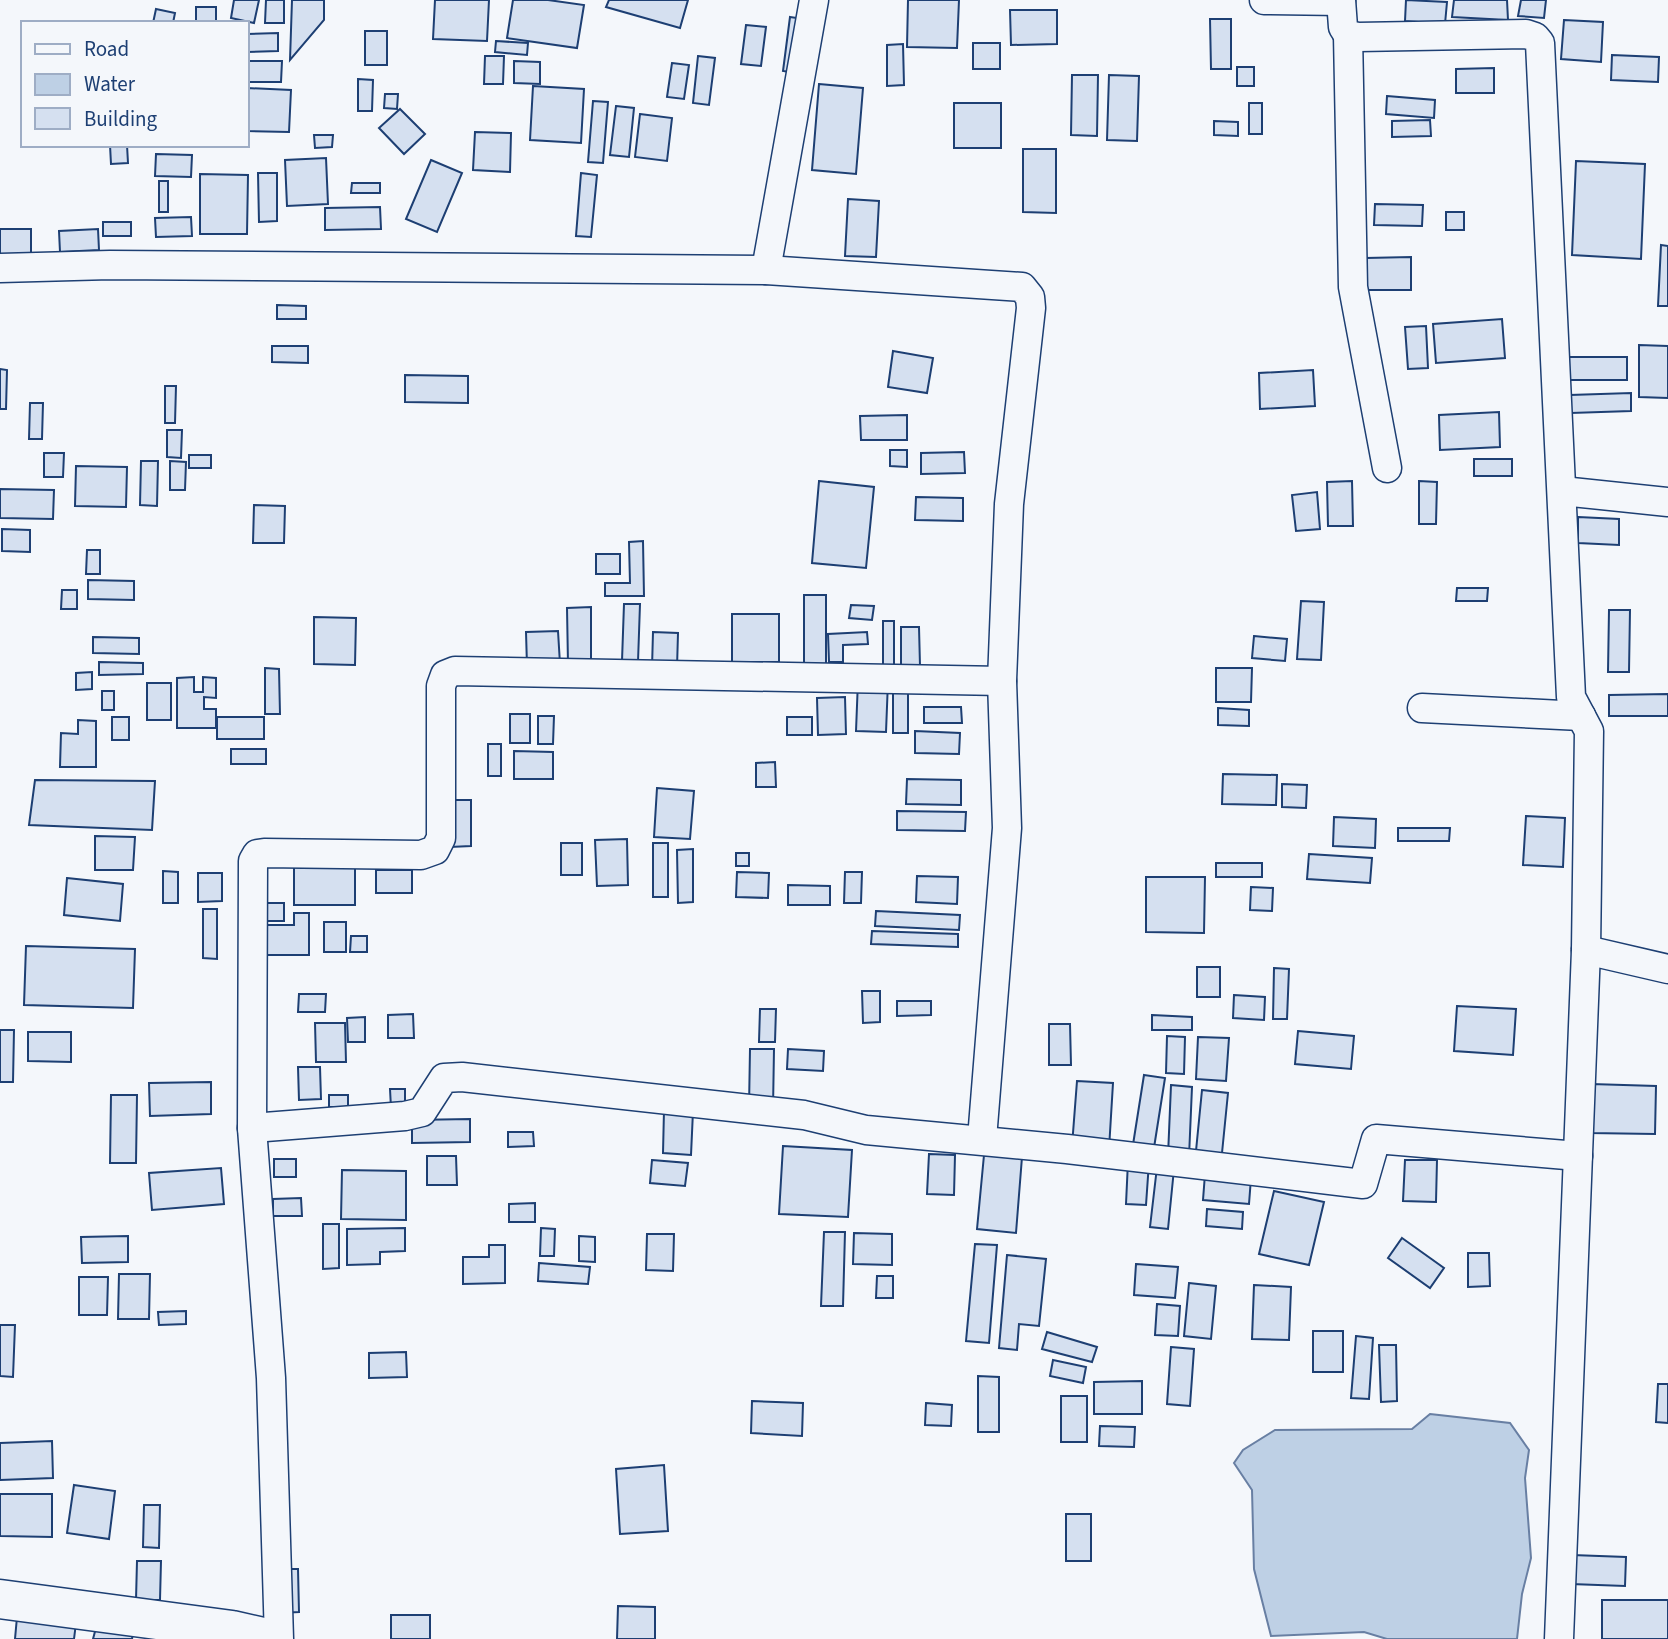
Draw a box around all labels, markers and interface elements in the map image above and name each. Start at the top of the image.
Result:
legend [21,21,248,147]
text: Road [84,34,129,64]
text: Water [84,69,136,99]
text: Building [84,104,158,134]

